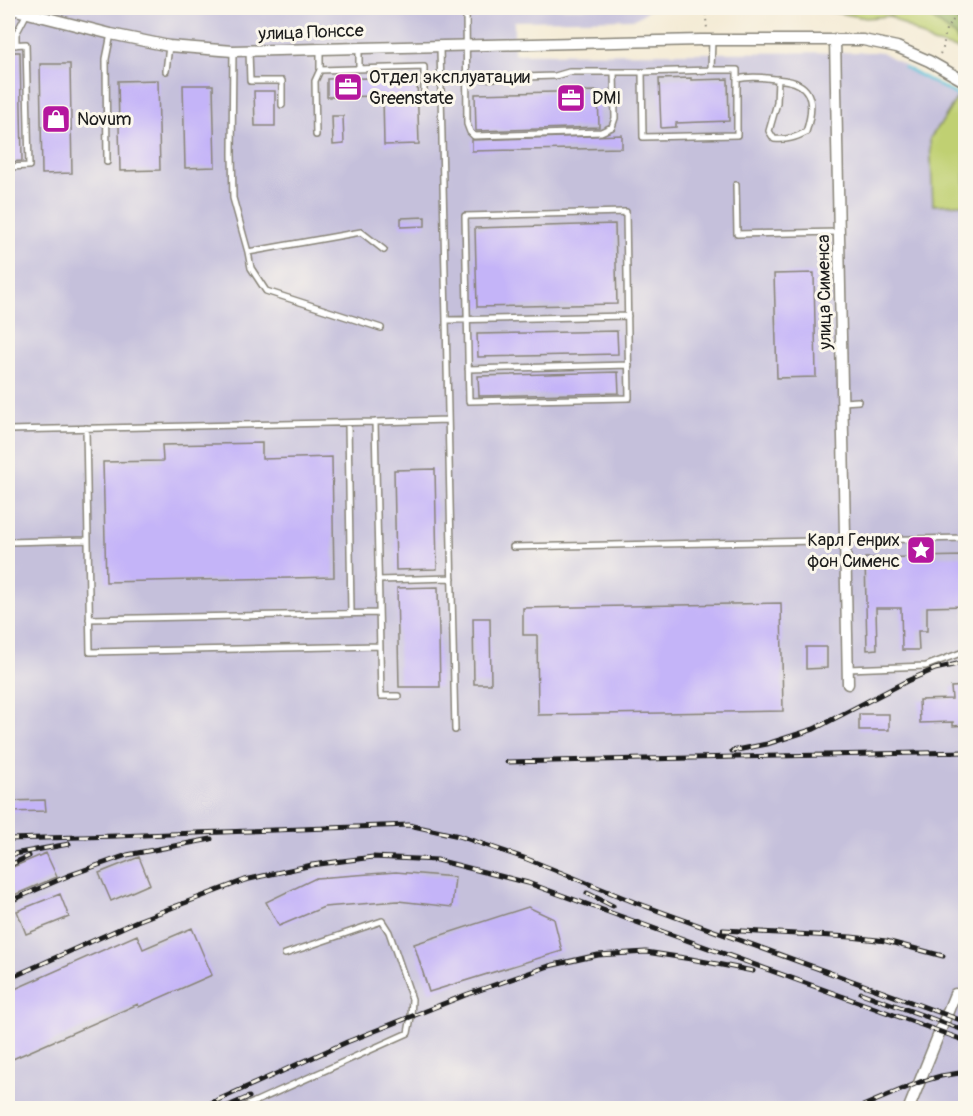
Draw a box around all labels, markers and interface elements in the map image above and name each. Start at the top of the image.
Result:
street label: улица Понссе [257,19,364,46]
place label: Отдел эксплуатации Greenstate [369,66,530,110]
office icon: Отдел эксплуатации Greenstate [332,71,364,103]
office icon: DMI [555,82,587,114]
place label: DMI [592,87,621,110]
shop icon: Novum [40,103,72,135]
place label: Novum [77,108,131,131]
street label: улица Сименса [812,234,837,351]
place label: Карл Генрих фон Сименс [807,529,900,573]
place icon: Карл Генрих фон Сименс [905,534,937,566]

